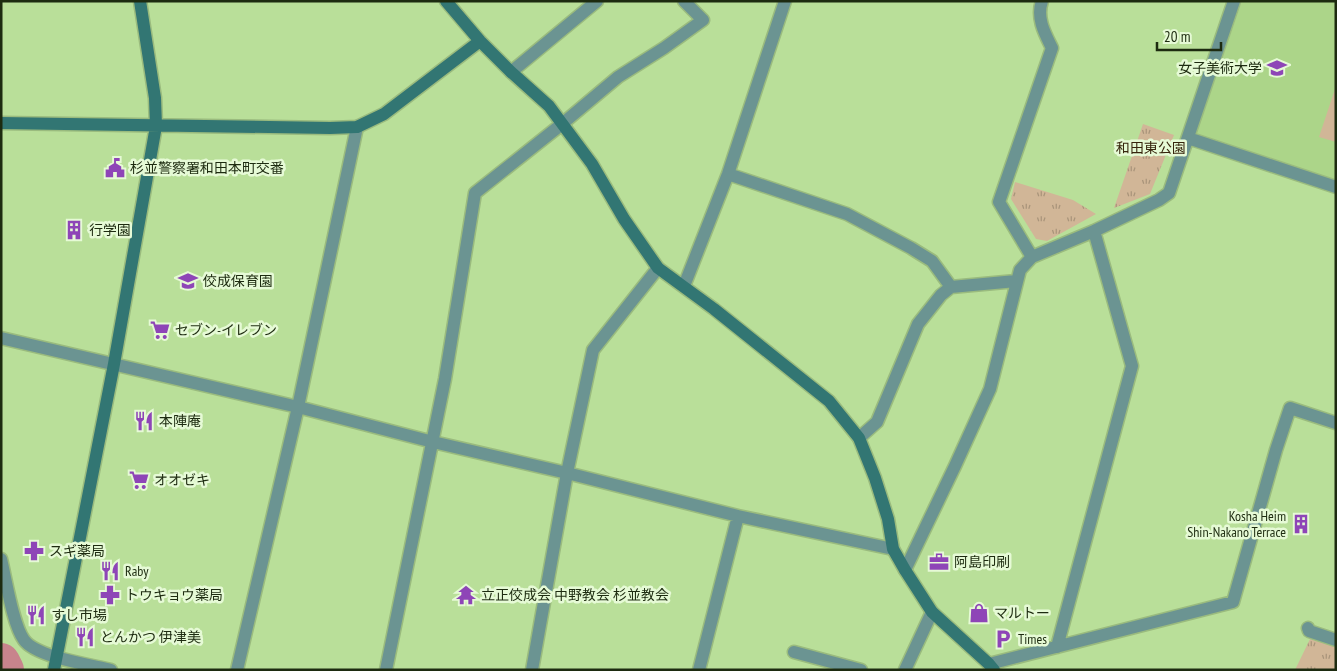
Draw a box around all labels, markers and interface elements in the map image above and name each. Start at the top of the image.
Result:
scale bar [1157,20,1221,52]
text: 20 m [1164,27,1190,46]
school or university icon: 女子美術大学 [1266,57,1288,79]
place label: 女子美術大学 [1178,59,1262,77]
park label: 和田東公園 [1116,139,1186,157]
public building icon: 杉並警察署和田本町交番 [104,157,126,179]
place label: 杉並警察署和田本町交番 [130,159,284,177]
building icon: 行学園 [63,219,85,241]
place label: 行学園 [89,221,131,239]
school or university icon: 佼成保育園 [177,270,199,292]
place label: 佼成保育園 [203,272,273,290]
supermarket icon: セブン-イレブン [149,319,171,341]
place label: セブン-イレブン [175,321,277,339]
restaurant icon: 本陣庵 [133,410,155,432]
place label: 本陣庵 [159,412,201,430]
supermarket icon: オオゼキ [128,469,150,491]
place label: オオゼキ [154,471,210,489]
place label: Kosha Heim Shin-Nakano Terrace [1187,507,1286,541]
building icon: Kosha Heim Shin-Nakano Terrace [1290,513,1312,535]
pharmacy icon: スギ薬局 [23,540,45,562]
place label: スギ薬局 [49,542,105,560]
office icon: 阿島印刷 [928,551,950,573]
place label: 阿島印刷 [954,553,1010,571]
restaurant icon: Raby [99,560,121,582]
place label: Raby [125,562,149,580]
pharmacy icon: トウキョウ薬局 [99,584,121,606]
temple icon: 立正佼成会 中野教会 杉並教会 [455,584,477,606]
place label: トウキョウ薬局 [125,586,223,604]
place label: 立正佼成会 中野教会 杉並教会 [481,586,669,604]
shop icon: マルトー [968,602,990,624]
restaurant icon: すし市場 [25,604,47,626]
place label: マルトー [994,604,1050,622]
place label: すし市場 [51,606,107,624]
restaurant icon: とんかつ 伊津美 [74,626,96,648]
place label: とんかつ 伊津美 [100,628,201,646]
parking icon: Times [992,628,1014,650]
place label: Times [1018,630,1047,648]

